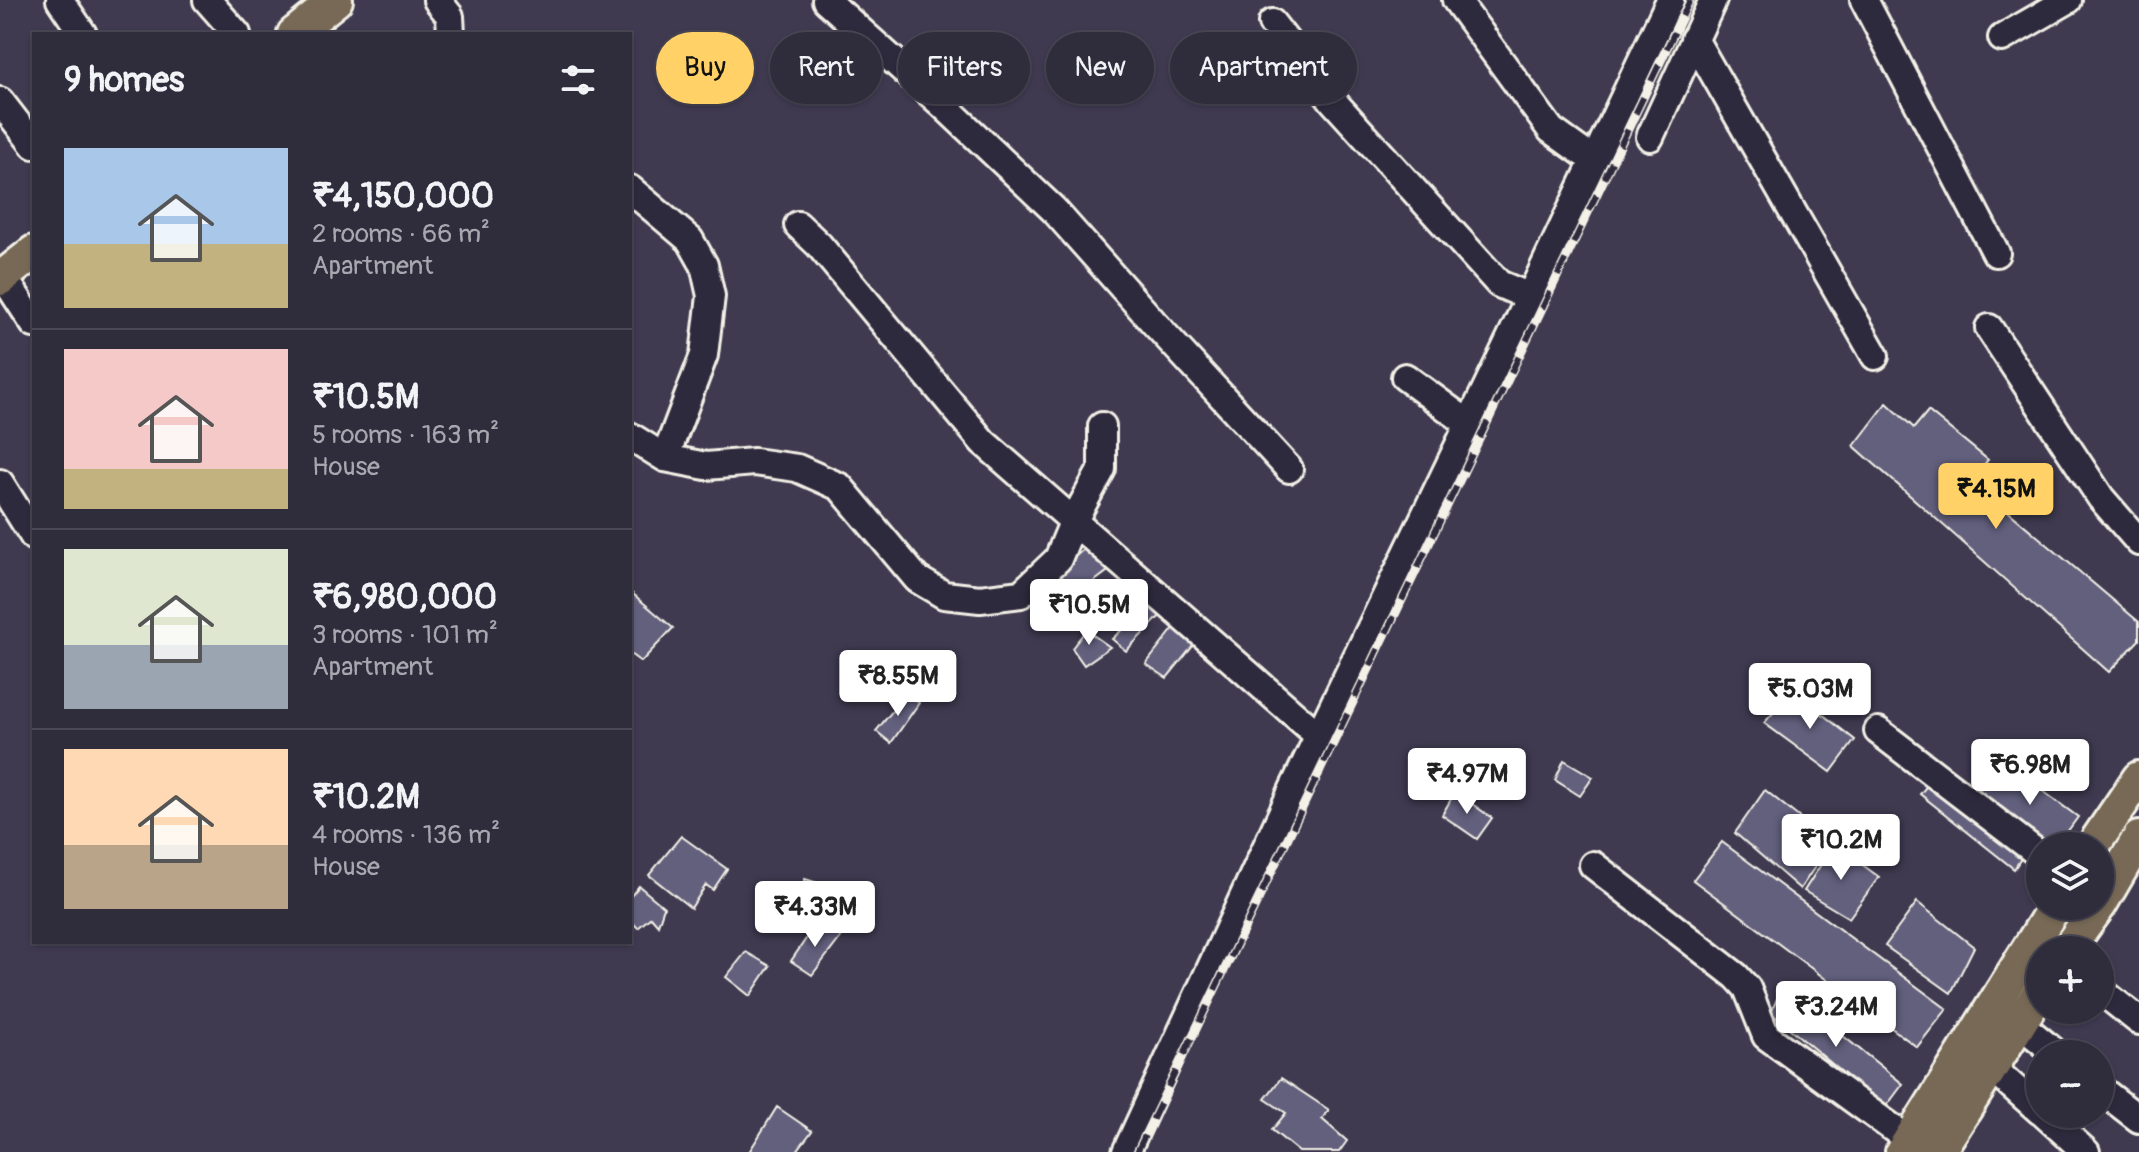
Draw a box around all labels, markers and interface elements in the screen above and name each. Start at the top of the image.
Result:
chip: Buy [656,32,754,104]
chip: Rent [770,32,882,104]
chip: Filters [898,32,1030,104]
chip: New [1046,32,1154,104]
chip: Apartment [1170,32,1357,104]
icon: filters [556,58,600,102]
text: 9 homes [64,59,184,102]
text: ₹4,150,000 [312,175,494,218]
icon: home [128,180,224,276]
text: 2 rooms · 66 m² [312,218,490,250]
text: Apartment [312,250,433,282]
text: ₹10.5M [312,376,419,419]
icon: home [128,381,224,477]
text: 5 rooms · 163 m² [312,419,499,451]
text: House [312,451,380,483]
pin: ₹4.15M [1931,463,2061,531]
text: ₹4.15M [1956,473,2036,505]
text: ₹6,980,000 [312,576,497,619]
pin: ₹10.5M [1024,579,1154,647]
icon: home [128,581,224,677]
text: ₹10.5M [1048,589,1130,621]
text: 3 rooms · 101 m² [312,619,498,651]
pin: ₹8.55M [833,650,963,718]
text: Apartment [312,651,433,683]
text: ₹8.55M [857,660,939,692]
pin: ₹5.03M [1745,663,1875,731]
text: ₹5.03M [1767,673,1853,705]
pin: ₹6.98M [1965,739,2095,807]
pin: ₹4.97M [1402,748,1532,816]
text: ₹6.98M [1989,749,2071,781]
text: ₹4.97M [1426,758,1508,790]
text: ₹10.2M [312,776,420,819]
icon: home [128,781,224,877]
pin: ₹10.2M [1776,814,1906,882]
text: 4 rooms · 136 m² [312,819,500,851]
text: ₹10.2M [1800,824,1882,856]
map controls [2026,832,2114,1128]
button: layers [2026,832,2114,920]
text: House [312,851,380,883]
pin: ₹4.33M [750,881,880,949]
text: ₹4.33M [773,891,857,923]
button: + [2026,936,2114,1024]
pin: ₹3.24M [1771,981,1901,1049]
text: ₹3.24M [1794,991,1878,1023]
button: − [2026,1040,2114,1128]

